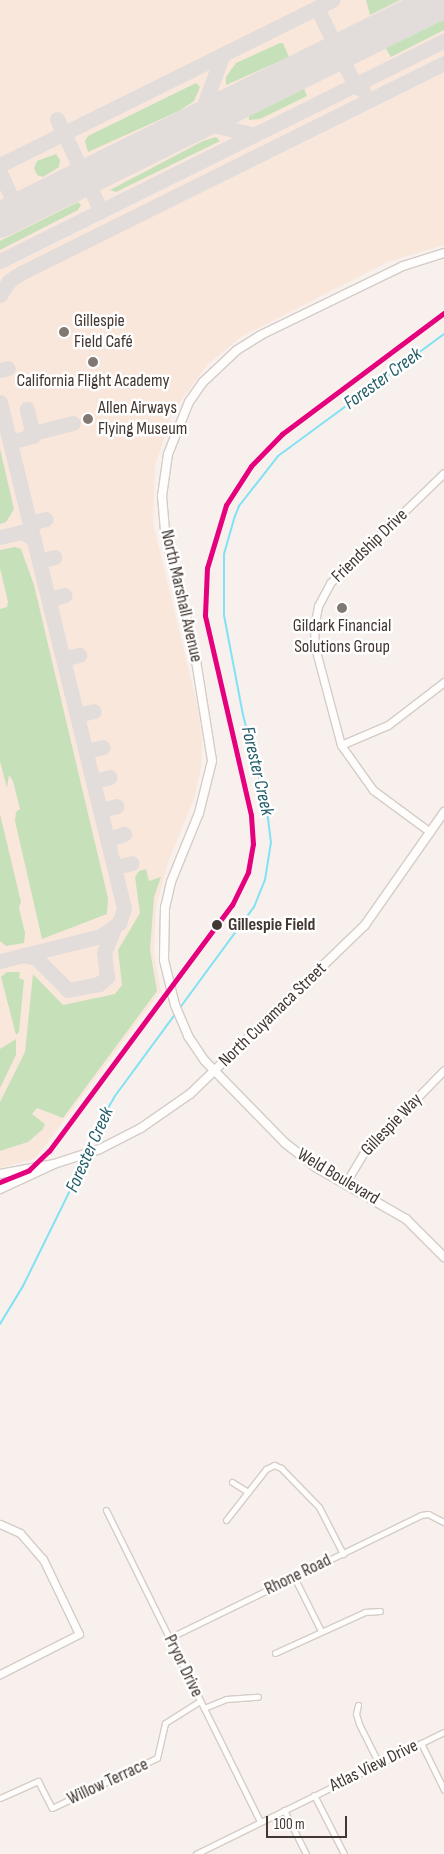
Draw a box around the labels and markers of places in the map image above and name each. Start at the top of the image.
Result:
place label: Gillespie Field Café [74,311,133,354]
marker: Gillespie Field Café [58,326,70,338]
marker: California Flight Academy [87,356,99,368]
place label: California Flight Academy [16,370,170,392]
place label: Allen Airways Flying Museum [98,398,187,440]
marker: Allen Airways Flying Museum [82,413,94,425]
marker: Gildark Financial Solutions Group [336,602,348,614]
place label: Gildark Financial Solutions Group [293,616,391,659]
place label: Gillespie Field [228,914,315,936]
marker: Gillespie Field [210,918,224,932]

